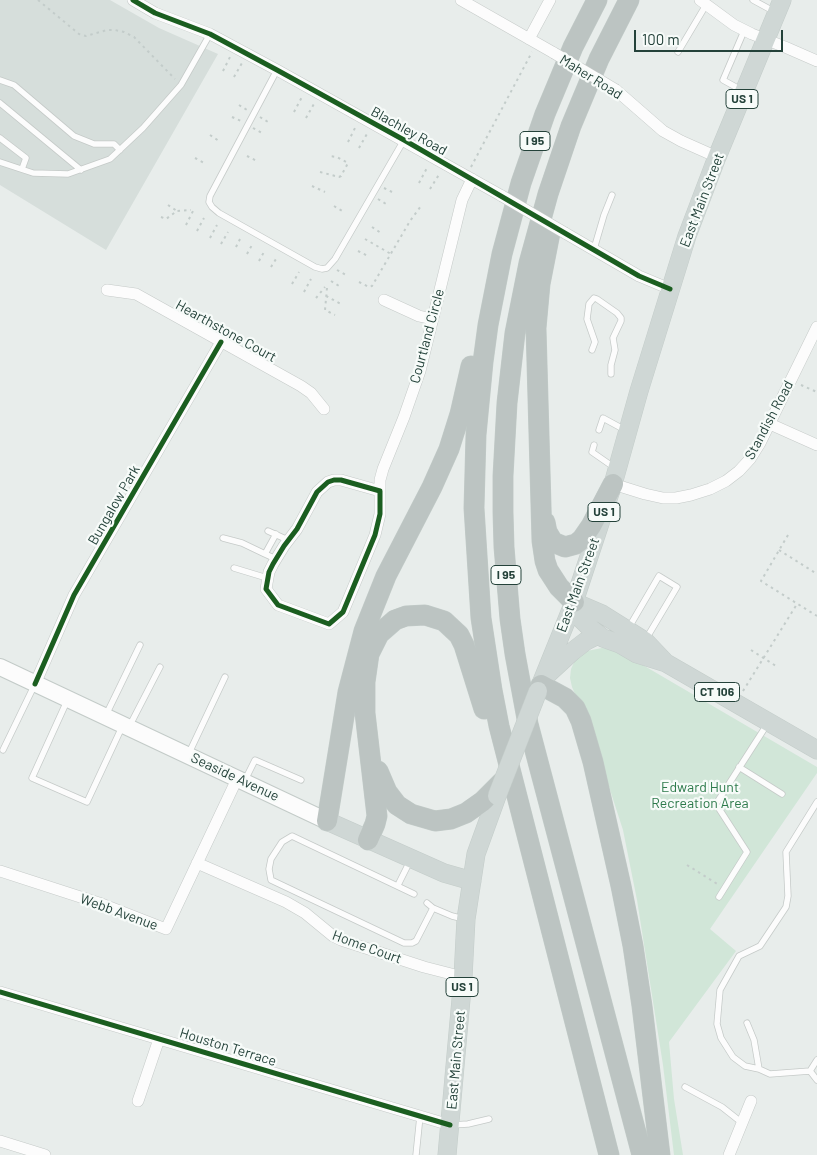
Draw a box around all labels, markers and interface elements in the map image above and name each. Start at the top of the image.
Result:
scale bar [637,20,786,52]
text: 100 m [642,30,680,48]
street label: Maher Road [556,51,626,103]
road number: US 1 [726,90,758,108]
street label: Blachley Road [368,103,450,159]
road number: I 95 [520,132,550,150]
street label: East Main Street [676,151,728,249]
street label: Courtland Circle [406,287,448,385]
street label: Hearthstone Court [173,296,279,366]
street label: Standish Road [741,378,797,462]
street label: Bungalow Park [84,462,144,548]
road number: US 1 [588,502,620,522]
street label: East Main Street [553,535,603,635]
road number: I 95 [491,566,521,584]
road number: CT 106 [694,682,740,702]
street label: Seaside Avenue [188,749,282,805]
park label: Edward Hunt Recreation Area [651,779,749,812]
street label: Webb Avenue [78,890,160,934]
street label: Home Court [330,927,404,967]
road number: US 1 [446,978,478,996]
street label: East Main Street [443,1010,469,1110]
street label: Houston Terrace [178,1024,278,1070]

